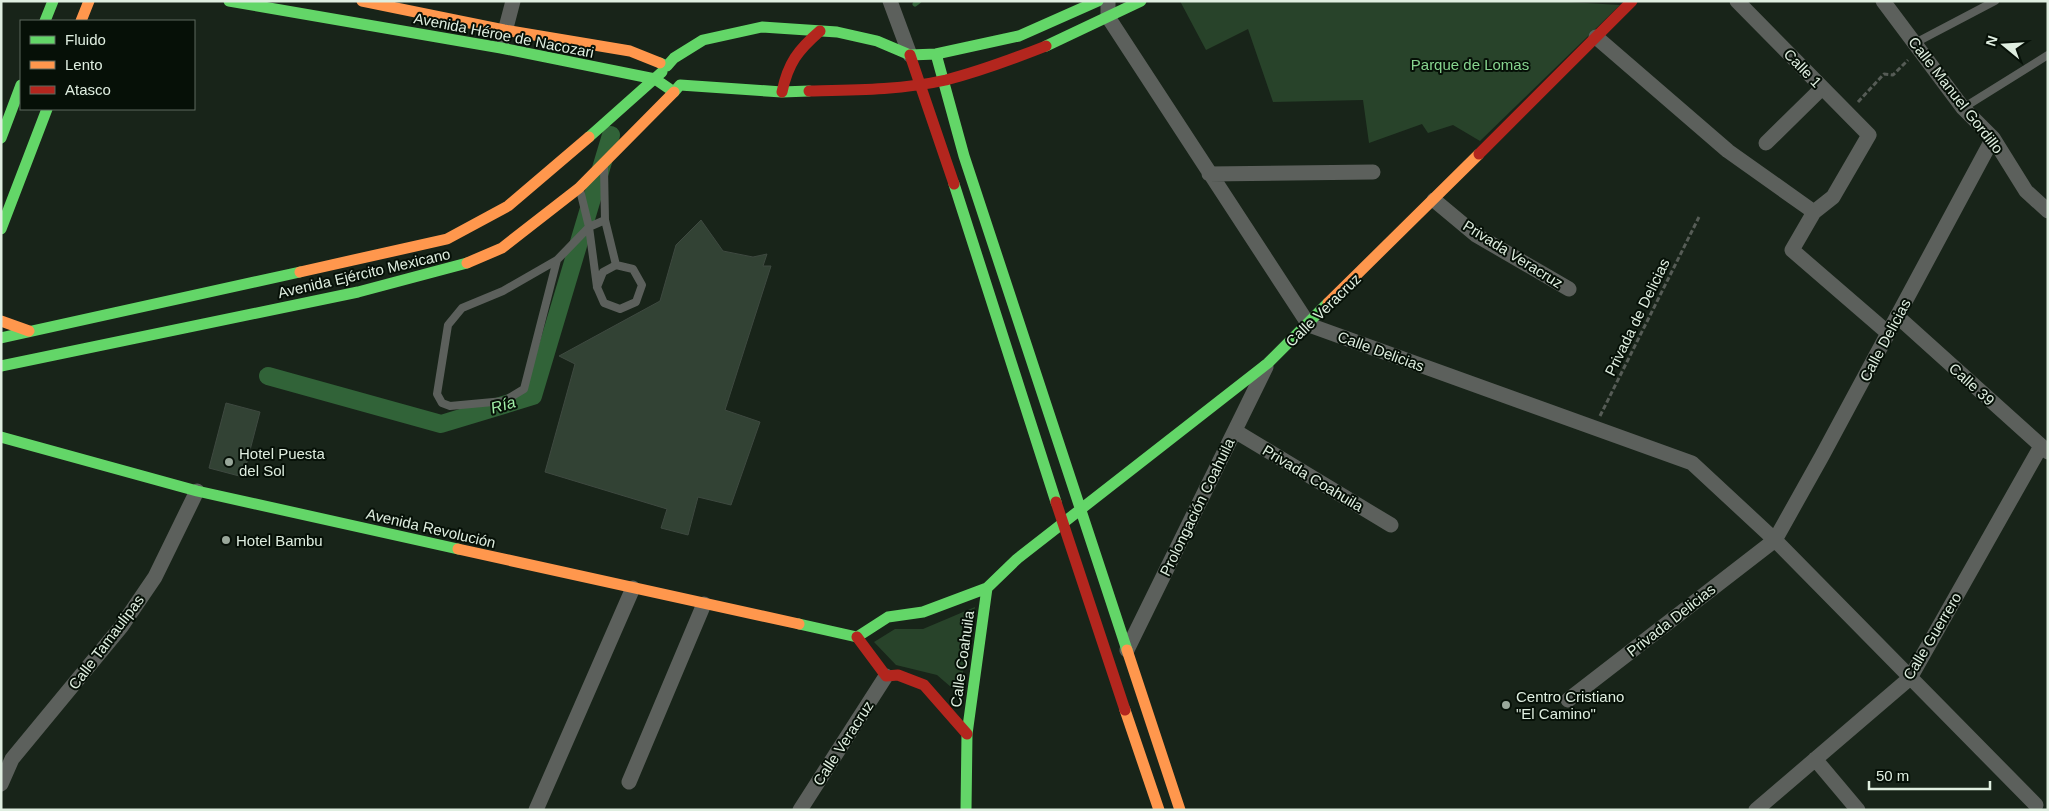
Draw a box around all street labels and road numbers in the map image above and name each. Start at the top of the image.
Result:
street label: Avenida Héroe de Nacozari [412,9,596,61]
street label: Calle Manuel Gordillo [1905,33,2007,157]
street label: Calle 1 [1781,45,1825,91]
street label: Privada Veracruz [1460,217,1566,291]
street label: Avenida Ejército Mexicano [276,245,452,301]
street label: Privada de Delicias [1601,256,1673,378]
street label: Calle Veracruz [1282,270,1364,350]
street label: Calle Delicias [1856,296,1914,384]
street label: Calle Delicias [1335,327,1427,375]
street label: Calle 39 [1946,359,1998,409]
street label: Prolongación Coahuila [1156,435,1238,579]
street label: Privada Coahuila [1260,441,1367,515]
street label: Avenida Revolución [365,505,497,551]
street label: Privada Delicias [1623,580,1719,660]
street label: Calle Guerrero [1899,589,1965,683]
street label: Calle Tamaulipas [65,591,147,693]
street label: Calle Coahuila [947,609,977,708]
street label: Calle Veracruz [809,697,877,789]

